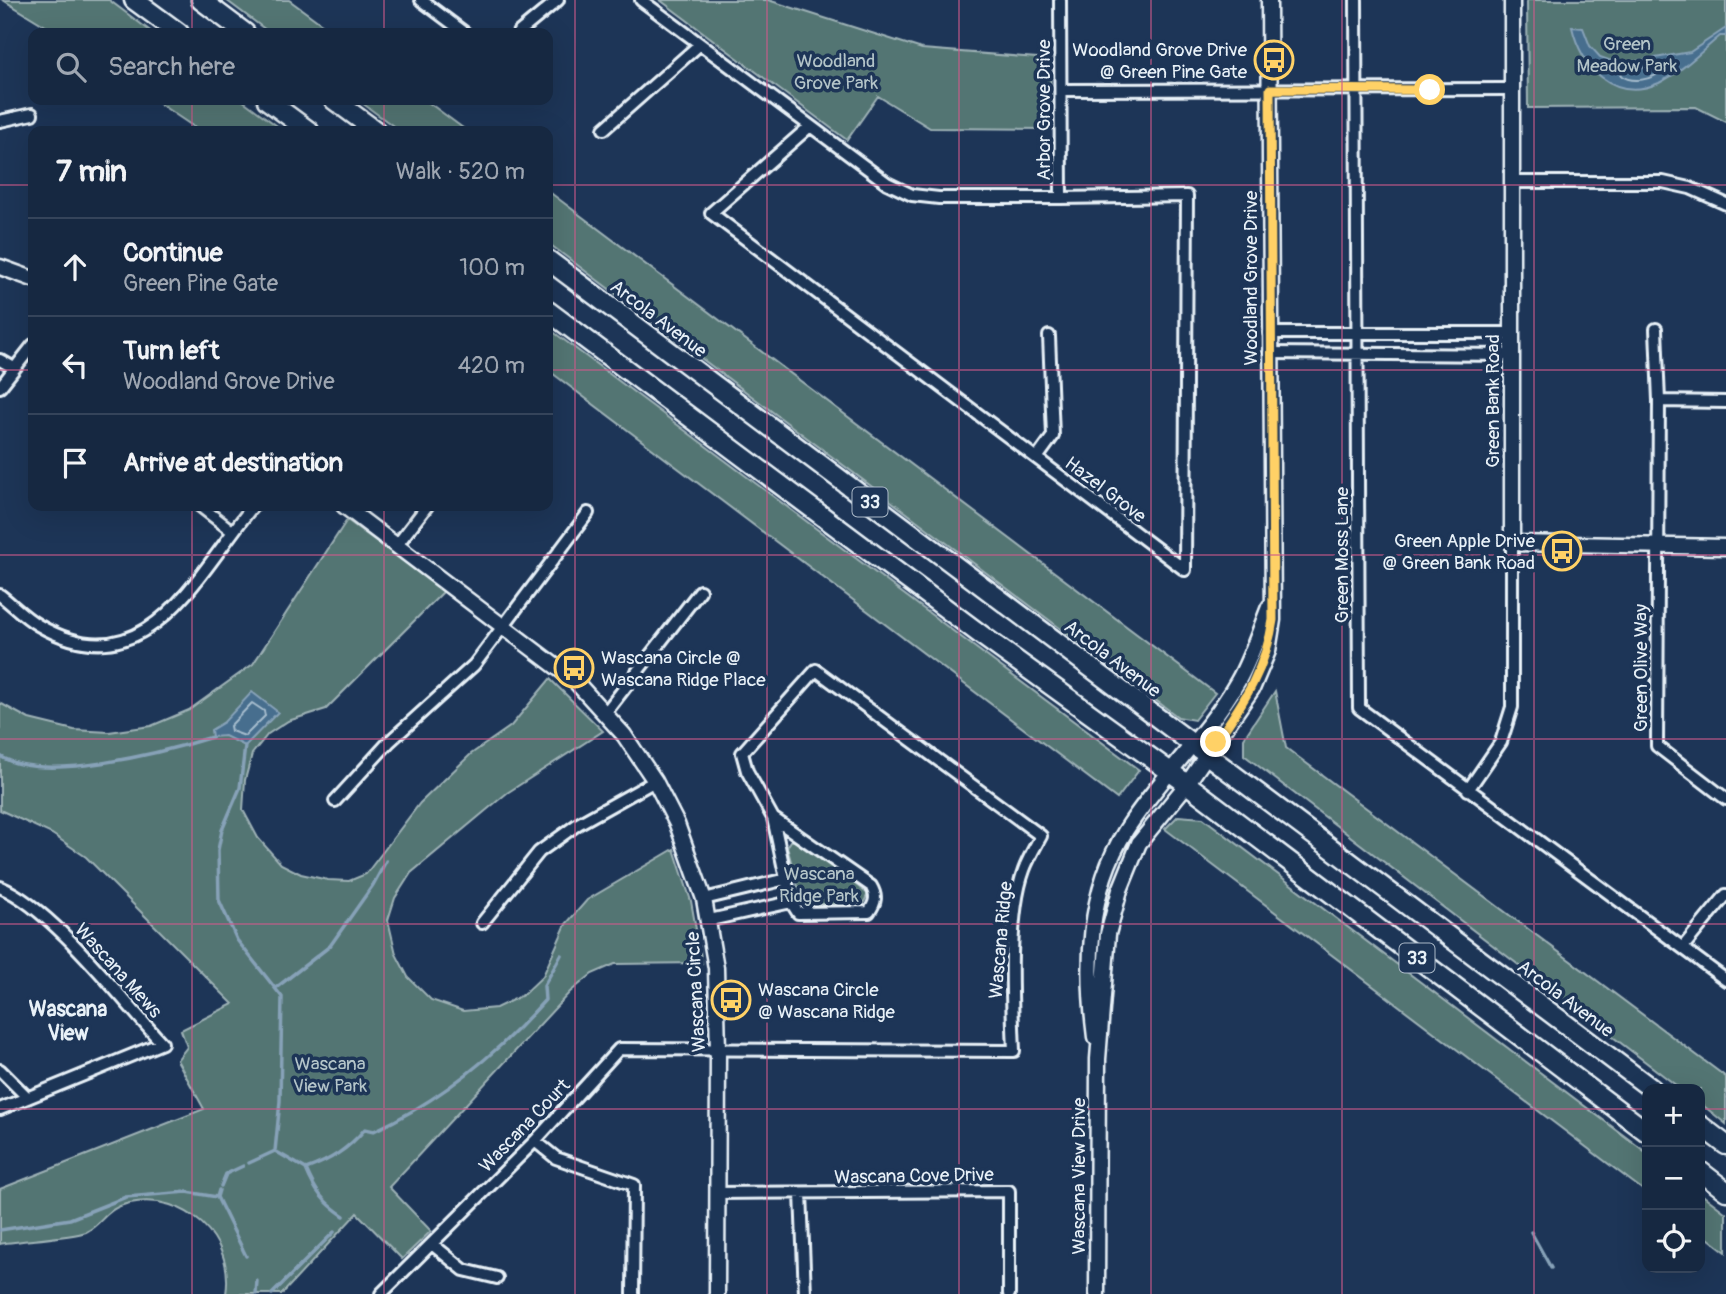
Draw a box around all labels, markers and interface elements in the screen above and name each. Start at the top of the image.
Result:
search box [28,28,553,105]
park label: Green Meadow Park [1576,32,1678,78]
place label: Woodland Grove Drive @ Green Pine Gate [1072,38,1248,84]
street label: Arbor Grove Drive [1032,39,1056,181]
bus stop icon: Woodland Grove Drive @ Green Pine Gate [1253,39,1295,81]
icon: search [52,48,90,86]
park label: Woodland Grove Park [794,49,878,95]
text: Search here [108,51,235,83]
route start [1414,74,1445,105]
text: 7 min [56,153,127,190]
text: Walk · 520 m [396,157,525,186]
street label: Woodland Grove Drive [1239,190,1263,365]
text: Continue [123,237,223,269]
icon: ahead [56,248,94,286]
text: 100 m [459,253,525,282]
text: Green Pine Gate [123,269,278,298]
street label: Arcola Avenue [605,275,712,363]
street label: Green Bank Road [1481,334,1505,468]
text: Turn left [123,335,219,367]
icon: left [56,346,94,384]
text: 420 m [458,351,525,380]
text: Woodland Grove Drive [123,367,335,396]
icon: arrive [56,444,94,482]
text: Arrive at destination [123,447,343,479]
street label: Hazel Grove [1060,451,1151,529]
street label: Green Moss Lane [1330,486,1354,623]
road number: 33 [852,488,888,516]
place label: Green Apple Drive @ Green Bank Road [1382,529,1536,575]
bus stop icon: Green Apple Drive @ Green Bank Road [1541,530,1583,572]
street label: Green Olive Way [1629,604,1653,732]
street label: Arcola Avenue [1059,615,1166,703]
place label: Wascana Circle @ Wascana Ridge Place [601,646,766,692]
bus stop icon: Wascana Circle @ Wascana Ridge Place [553,647,595,689]
route end [1200,726,1231,757]
park label: Wascana Ridge Park [779,862,859,908]
street label: Wascana Ridge [984,880,1018,1000]
street label: Wascana Mews [69,918,168,1023]
street label: Wascana Circle [681,930,711,1053]
road number: 33 [1400,944,1434,973]
street label: Arcola Avenue [1512,955,1619,1043]
place label: Wascana Circle @ Wascana Ridge [758,978,896,1024]
bus stop icon: Wascana Circle @ Wascana Ridge [710,979,752,1021]
district label: Wascana View [29,996,108,1047]
park label: Wascana View Park [293,1052,367,1098]
street label: Wascana Court [474,1074,576,1178]
map controls [1642,1084,1705,1273]
button: + [1642,1084,1705,1147]
street label: Wascana View Drive [1067,1097,1091,1254]
button: − [1642,1147,1705,1210]
street label: Wascana Cove Drive [834,1163,995,1189]
button: locate [1642,1210,1705,1273]

